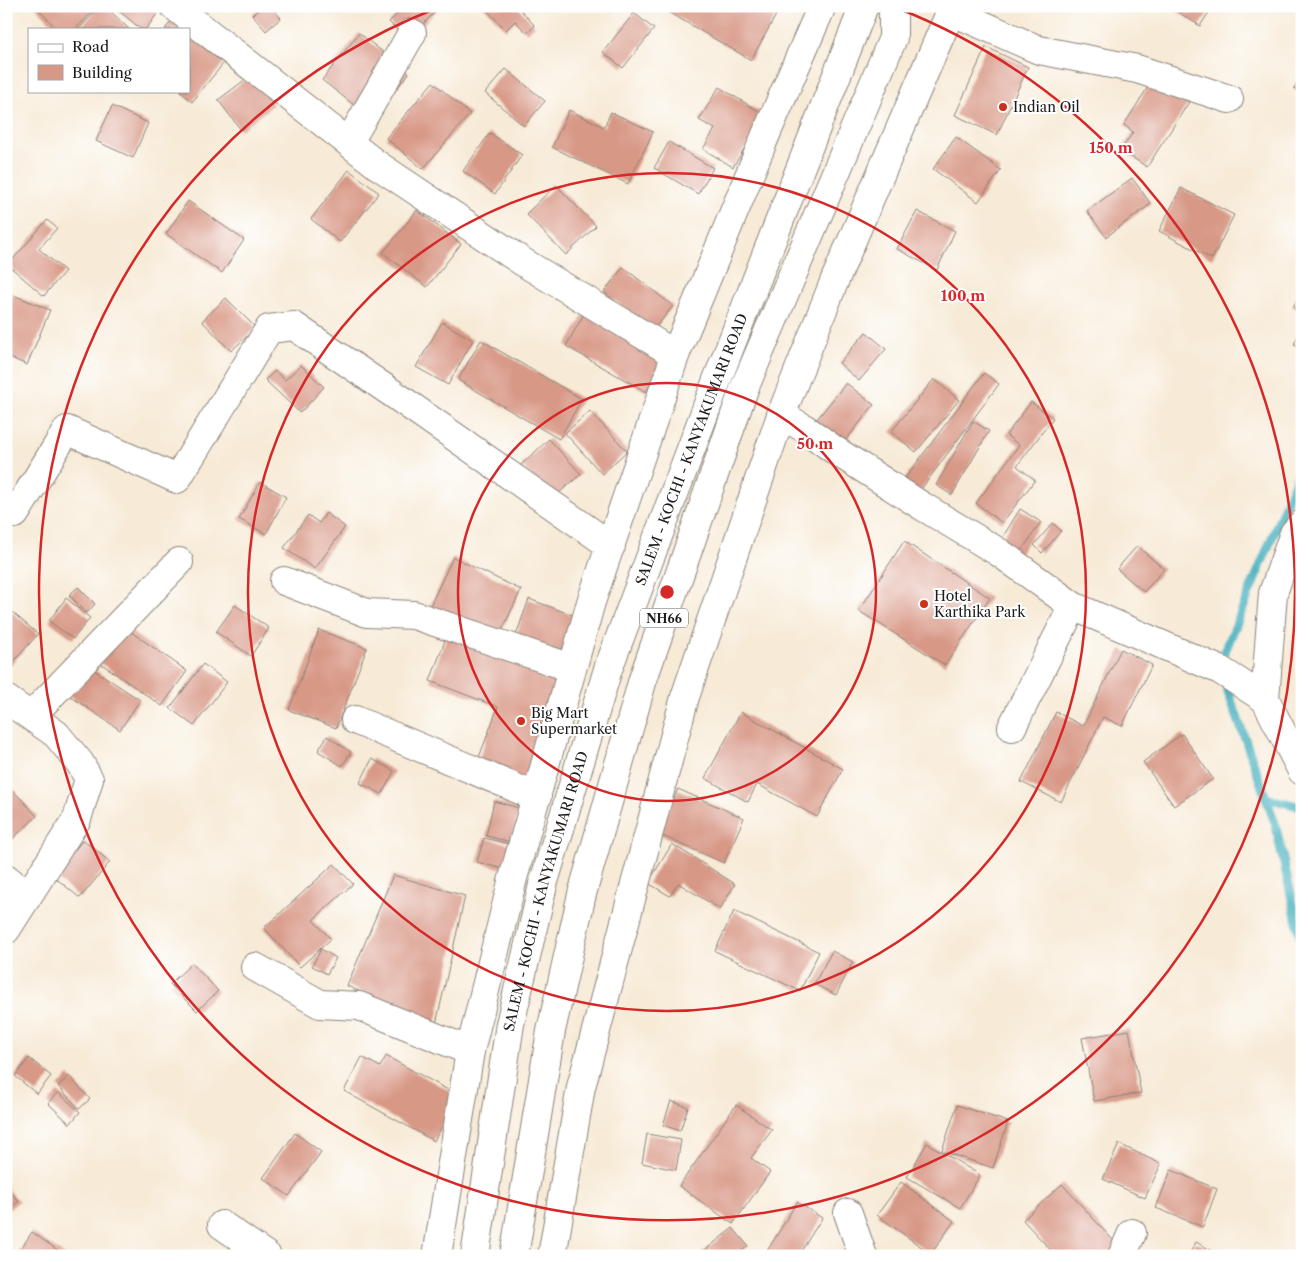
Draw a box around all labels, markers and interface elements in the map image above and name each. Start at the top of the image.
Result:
legend [28,28,190,92]
text: Road [72,37,109,56]
text: Building [72,63,132,82]
place label: Indian Oil [1013,98,1080,116]
marker: Indian Oil [997,101,1009,113]
text: 150 m [1089,138,1133,157]
text: 100 m [941,286,985,305]
street label: SALEM - KOCHI - KANYAKUMARI ROAD [631,311,751,588]
text: 50 m [797,434,833,453]
centre of rings [658,583,676,601]
place label: Hotel Karthika Park [934,587,1026,621]
marker: Hotel Karthika Park [918,598,930,610]
road number: NH66 [640,608,688,628]
place label: Big Mart Supermarket [531,704,617,738]
marker: Big Mart Supermarket [515,715,527,727]
street label: SALEM - KOCHI - KANYAKUMARI ROAD [500,749,592,1033]

